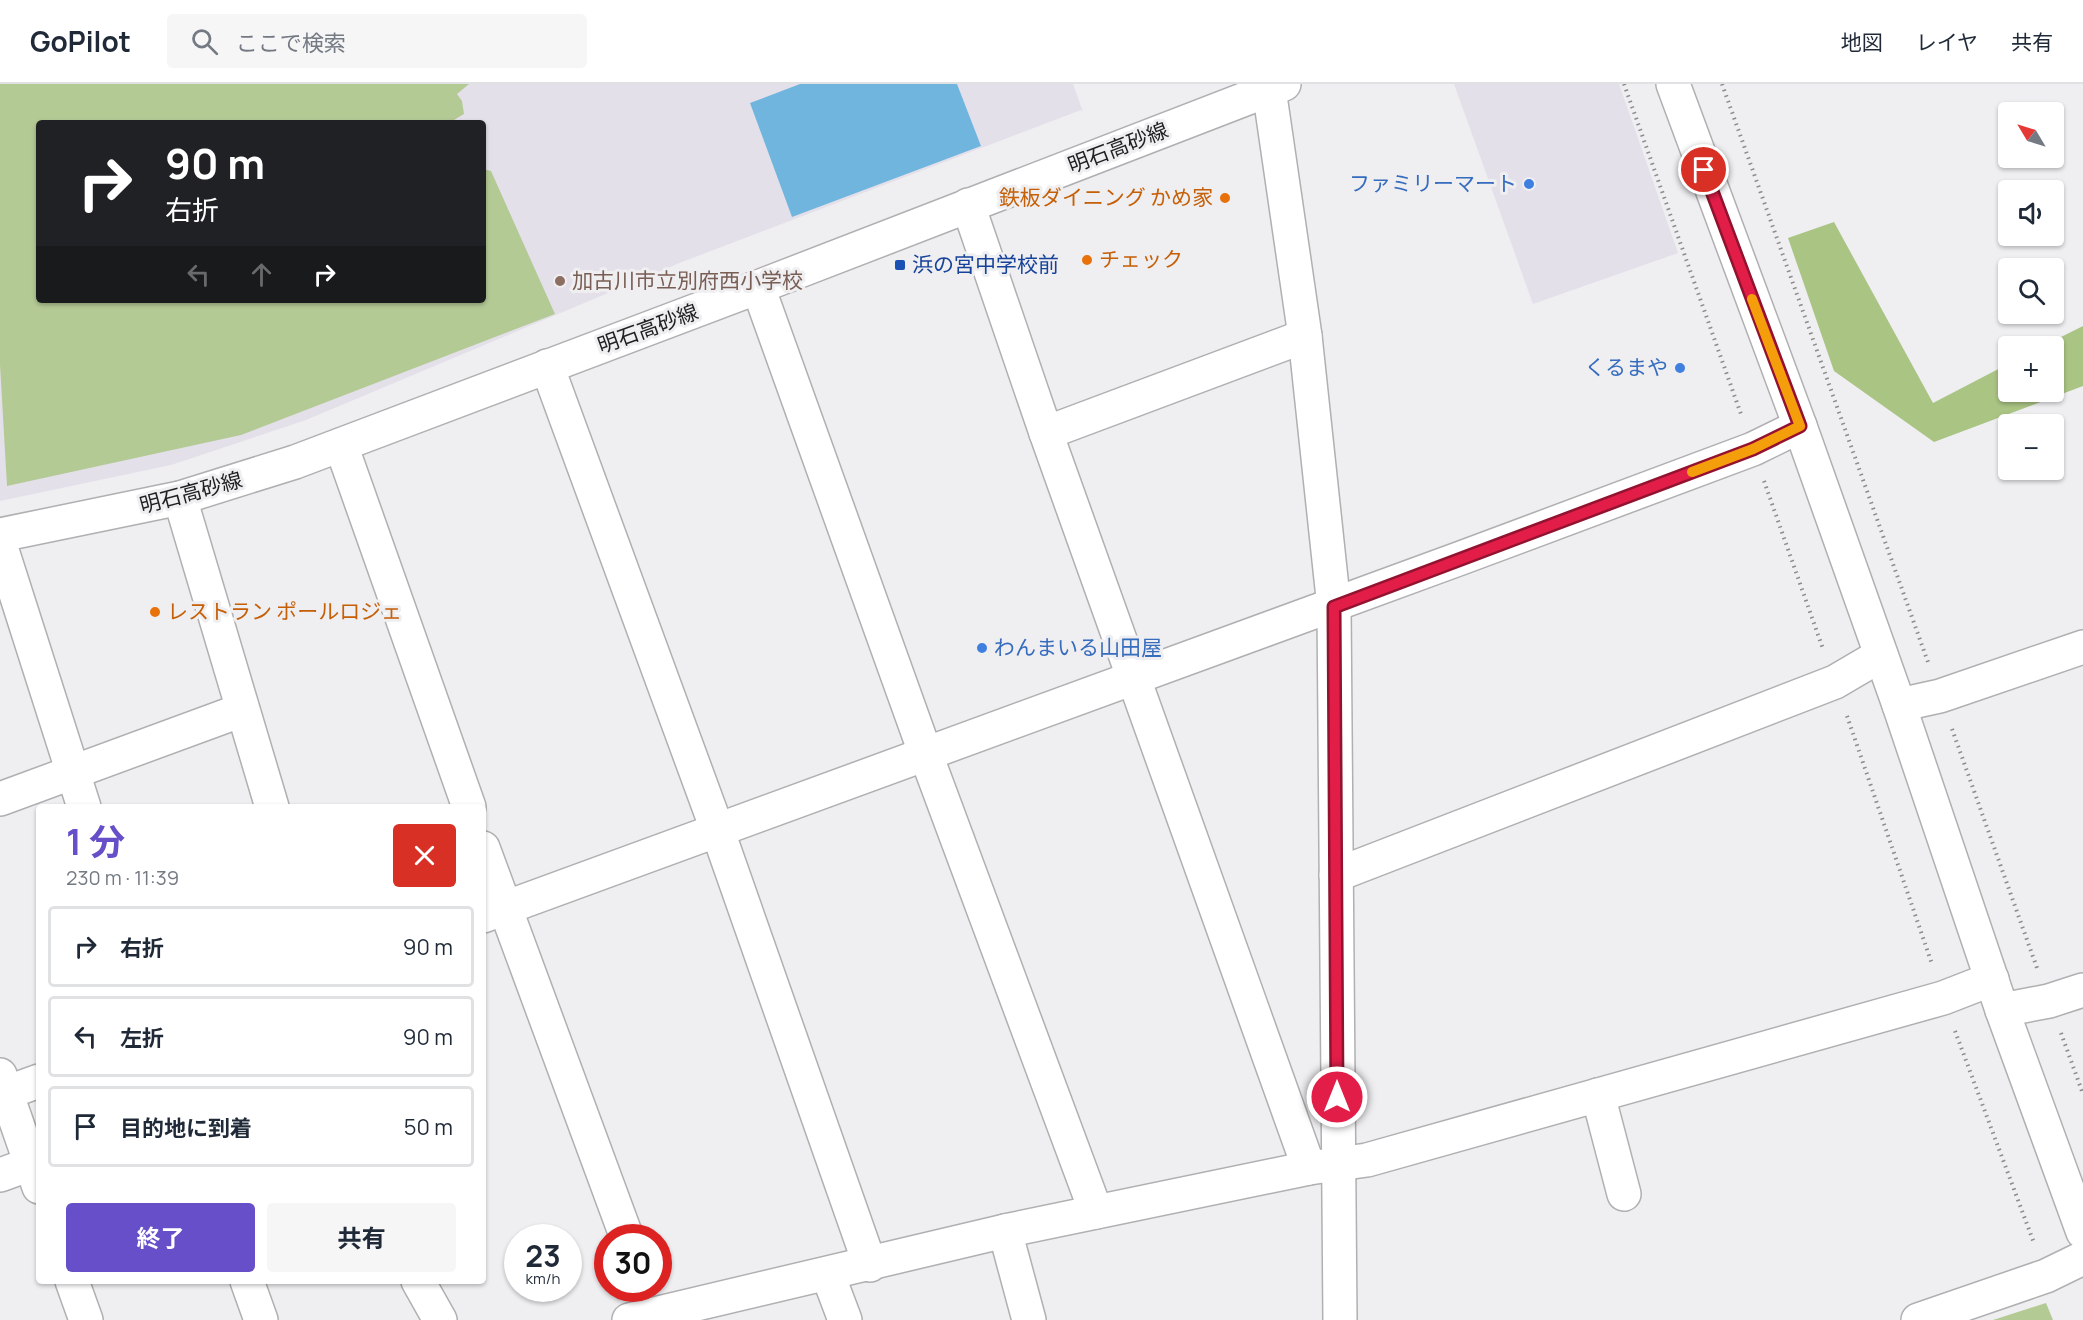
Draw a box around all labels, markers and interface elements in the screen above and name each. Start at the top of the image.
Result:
search box [167,14,587,68]
text: GoPilot [30,22,131,60]
icon: search [188,25,221,58]
text: ここで検索 [236,28,346,58]
text: 地図 [1841,28,1883,56]
text: レイヤ [1916,28,1978,56]
text: 共有 [2011,28,2053,56]
north arrow [1998,102,2064,168]
map controls [1998,102,2064,480]
street label: 明石高砂線 [1064,115,1172,179]
text: 90 m [165,134,265,192]
icon: right [66,144,144,222]
pin [1678,144,1729,195]
icon: arrive [1687,153,1720,186]
place label: ファミリーマート [1349,169,1517,197]
marker: ファミリーマート [1522,177,1536,191]
button: sound [1998,180,2064,246]
place label: 鉄板ダイニング かめ家 [999,183,1213,211]
text: 右折 [165,191,219,228]
marker: 鉄板ダイニング かめ家 [1218,191,1232,205]
place label: チェック [1099,245,1183,273]
place label: 浜の宮中学校前 [912,250,1059,278]
marker: チェック [1080,253,1094,267]
icon: left [182,258,215,291]
icon: ahead [245,258,278,291]
icon: right [308,258,341,291]
marker: 浜の宮中学校前 [893,258,907,272]
button: search [1998,258,2064,324]
place label: 加古川市立別府西小学校 [572,266,803,294]
marker: 加古川市立別府西小学校 [553,274,567,288]
street label: 明石高砂線 [594,297,702,359]
button: + [1998,336,2064,402]
place label: くるまや [1584,353,1668,381]
marker: くるまや [1673,361,1687,375]
button: − [1998,414,2064,480]
street label: 明石高砂線 [136,465,245,519]
place label: レストラン ポールロジェ [167,597,402,625]
marker: レストラン ポールロジェ [148,605,162,619]
place label: わんまいる山田屋 [994,633,1162,661]
marker: わんまいる山田屋 [975,641,989,655]
text: 1 分 [66,817,125,866]
button: close [393,824,456,887]
text: 230 m · 11:39 [66,864,179,891]
icon: right [69,930,102,963]
text: 90 m [403,932,453,962]
text: 右折 [120,933,164,963]
icon: left [69,1020,102,1053]
text: 90 m [403,1022,453,1052]
text: 左折 [120,1023,164,1053]
position arrow [1305,1065,1369,1129]
icon: arrive [69,1110,102,1143]
text: 50 m [404,1112,453,1142]
text: 目的地に到着 [120,1113,252,1143]
button: 終了 [66,1203,255,1272]
button: 共有 [267,1203,456,1272]
speed limit sign: 30 [594,1224,672,1302]
text: 23 [525,1235,561,1276]
text: km/h [526,1268,560,1289]

